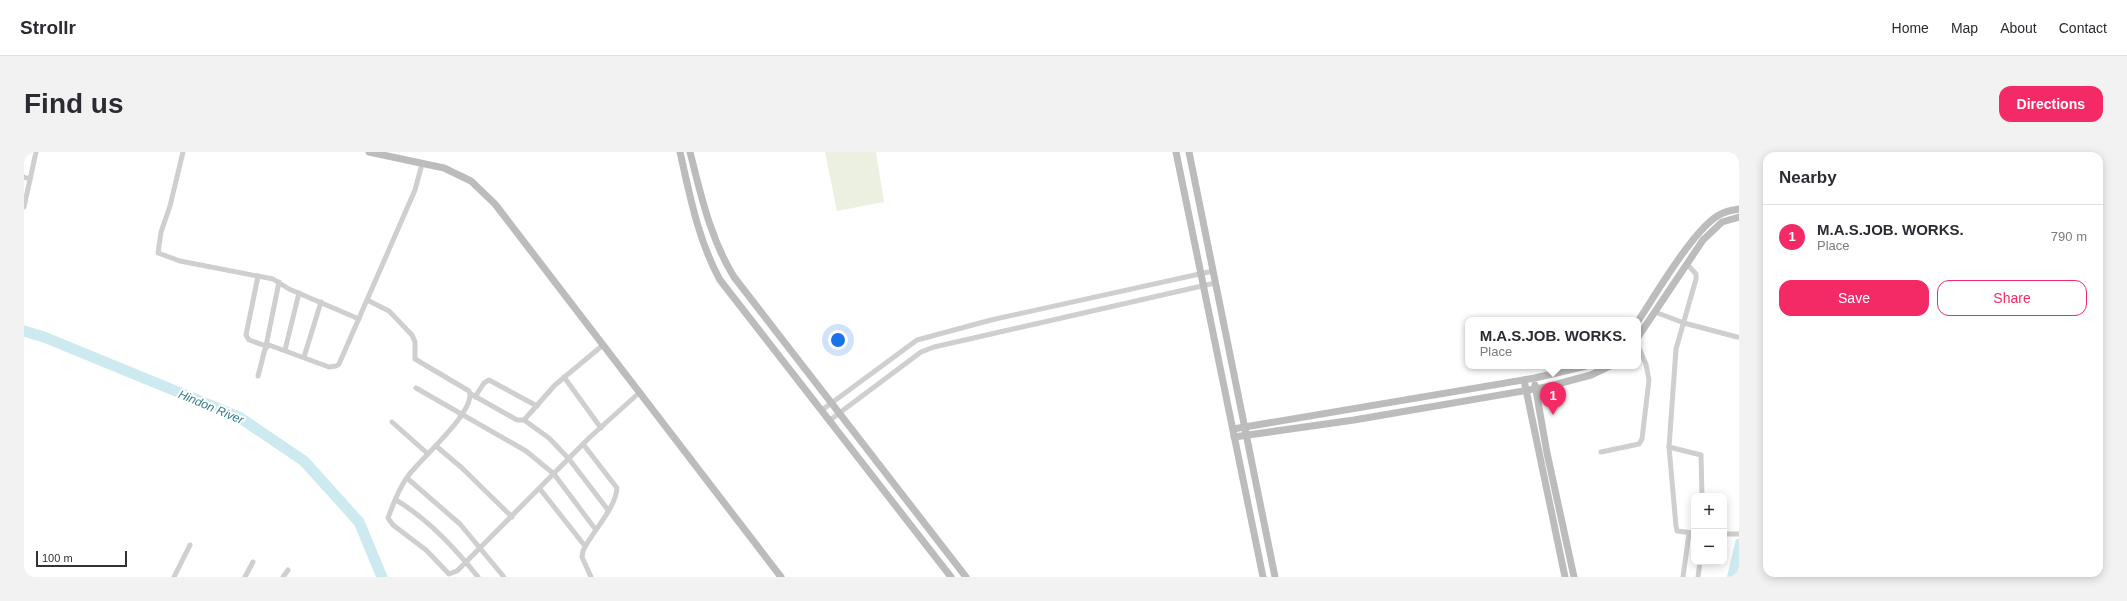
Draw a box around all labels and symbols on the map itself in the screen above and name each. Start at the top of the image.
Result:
your location [828,330,848,350]
pin: 1 [1540,382,1566,415]
water label: Hindon River [176,387,247,427]
scale bar [36,549,127,568]

